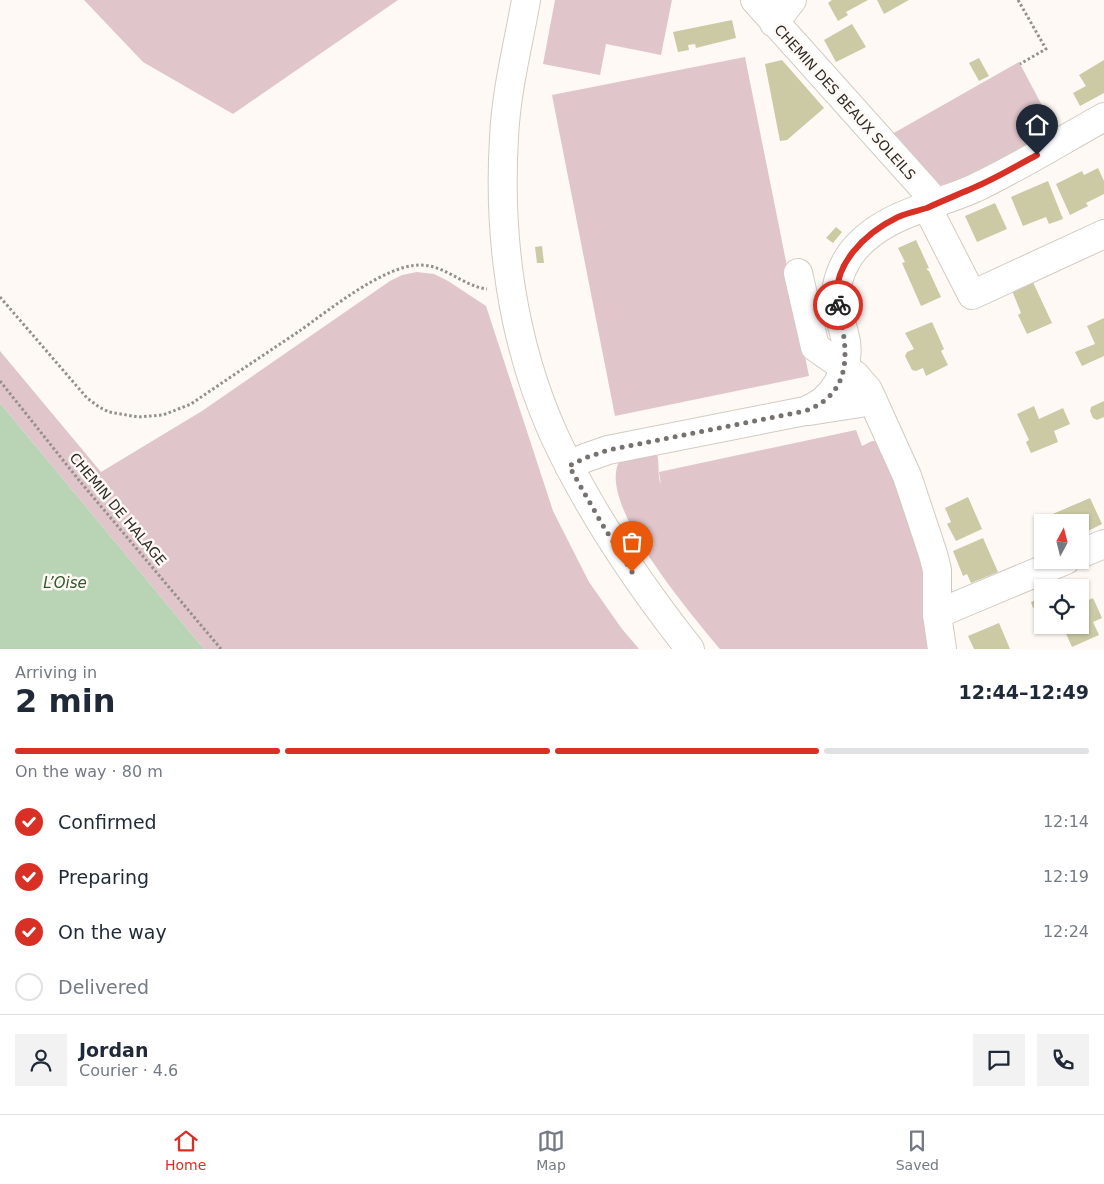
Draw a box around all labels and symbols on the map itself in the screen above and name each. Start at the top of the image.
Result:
street label: CHEMIN DES BEAUX SOLEILS [771,21,919,183]
pin [1016,104,1058,155]
courier [813,280,863,330]
street label: CHEMIN DE HALAGE [66,450,170,568]
north arrow [1034,514,1089,569]
pin [611,521,653,572]
water label: L’Oise [43,574,87,592]

